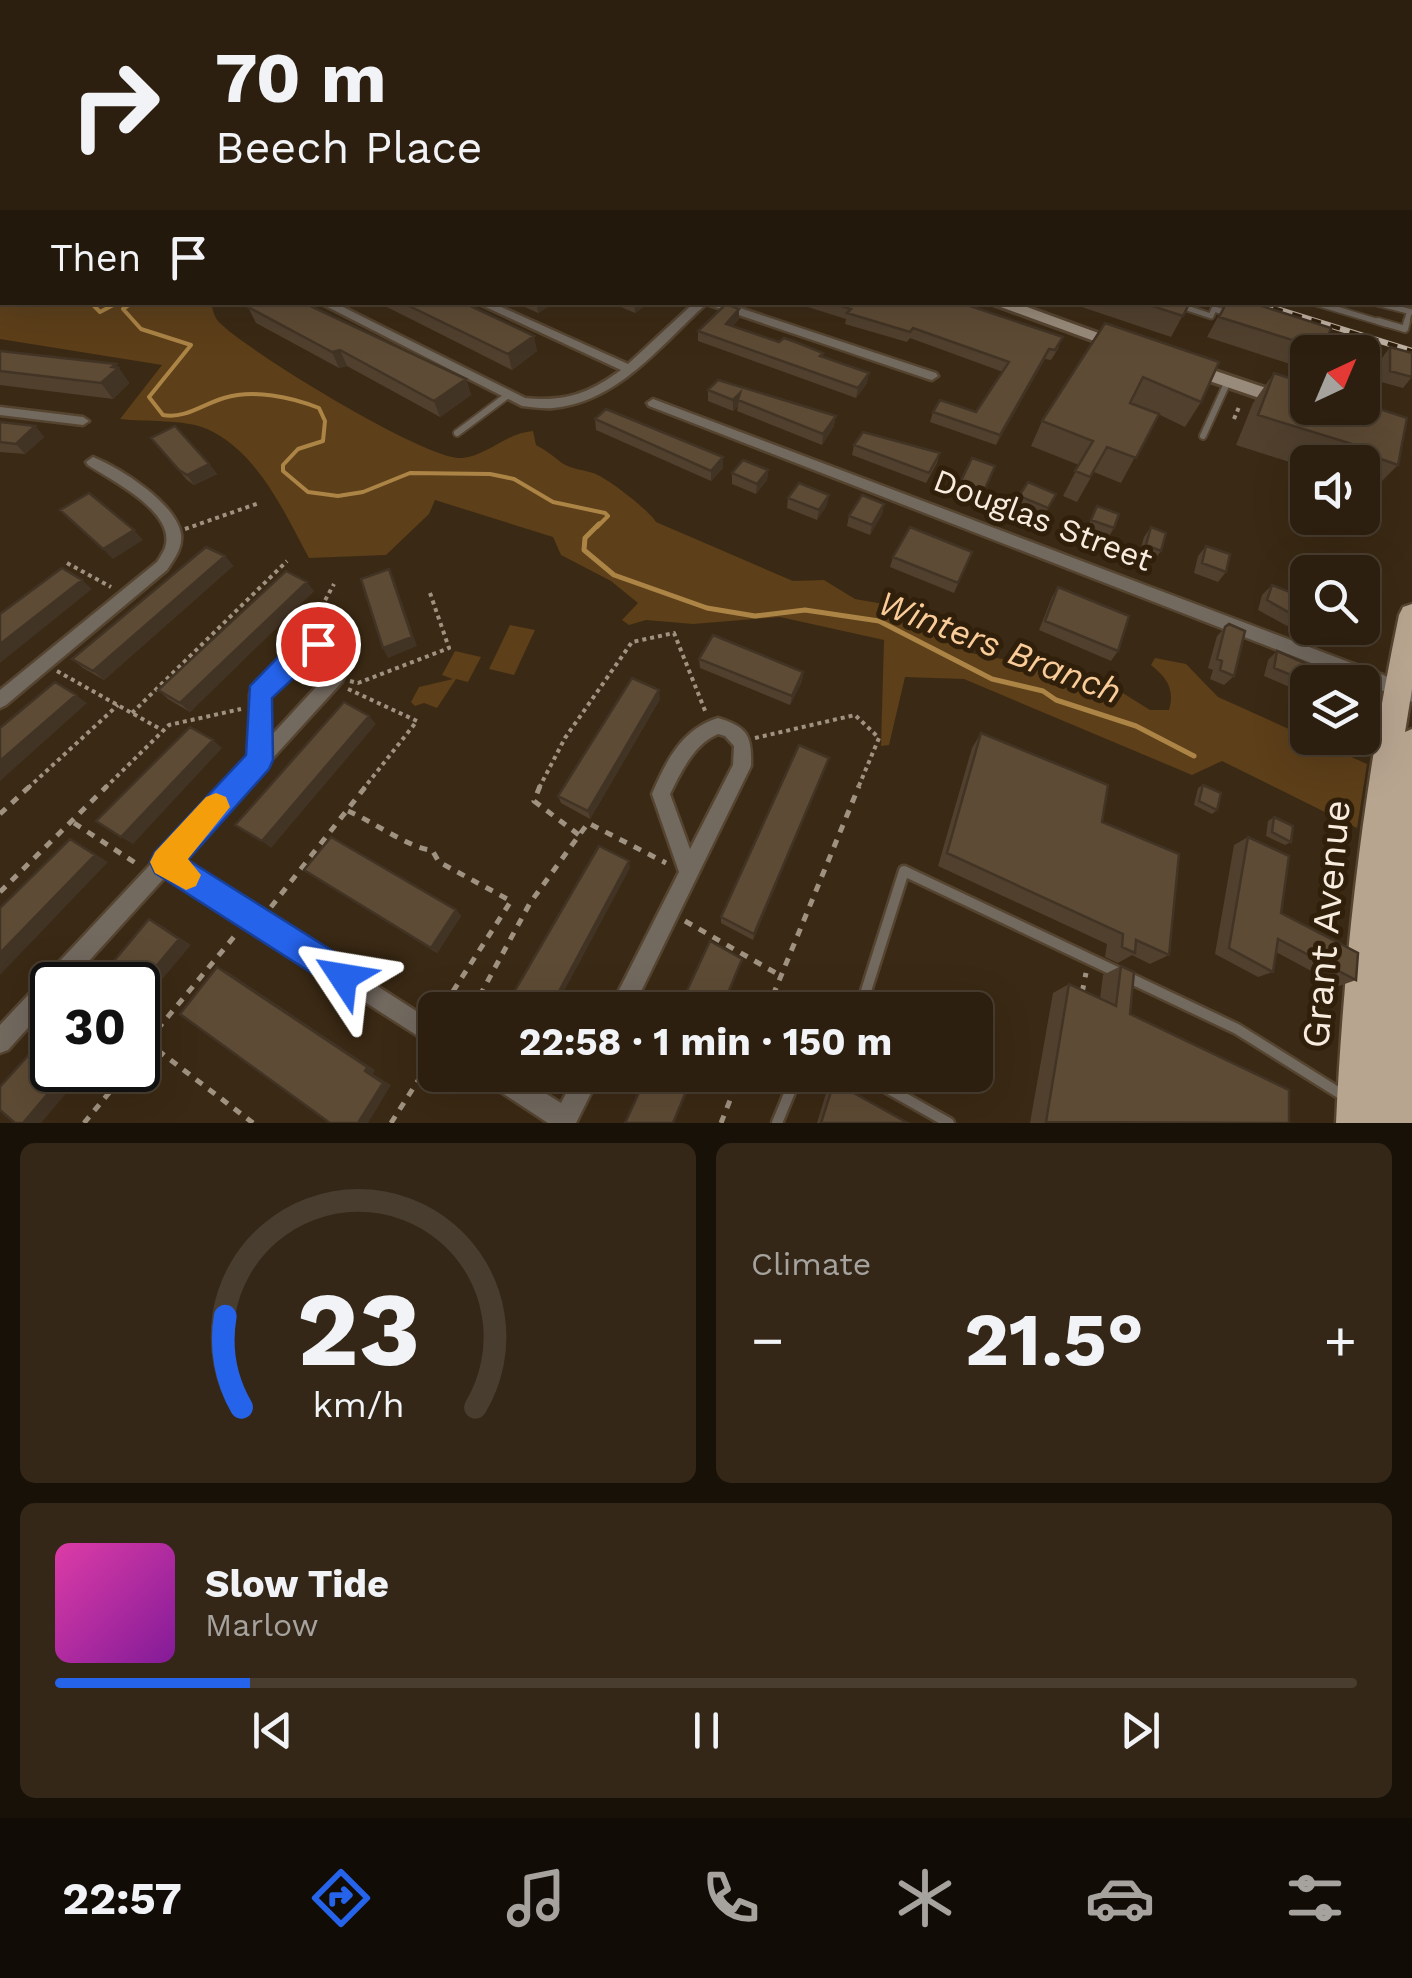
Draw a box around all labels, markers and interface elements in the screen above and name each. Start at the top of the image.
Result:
text: 70 m [215,37,387,119]
icon: right [50,40,180,170]
text: Beech Place [215,121,483,174]
icon: arrive [161,230,216,285]
text: Then [50,236,141,280]
north arrow [1290,335,1380,425]
map controls [1290,335,1380,755]
button: sound [1290,445,1380,535]
street label: Douglas Street [928,461,1158,579]
button: search [1290,555,1380,645]
water label: Winters Branch [872,581,1128,713]
pin [276,602,361,687]
icon: arrive [291,617,346,672]
button: layers [1290,665,1380,755]
street label: Grant Avenue [1293,798,1359,1050]
position arrow [291,925,395,1029]
speed limit sign: 30 [30,962,160,1092]
text: 22:58 · 1 min · 150 m [519,1020,892,1064]
text: Climate [751,1245,871,1283]
text: 23 [296,1268,420,1390]
text: 21.5° [964,1295,1144,1383]
text: − [751,1308,784,1372]
text: + [1324,1308,1357,1372]
text: km/h [312,1384,404,1426]
text: Slow Tide [205,1562,389,1606]
text: Marlow [205,1606,319,1644]
icon: previous [245,1703,300,1758]
icon: pause [679,1703,734,1758]
icon: next [1113,1703,1168,1758]
icon: directions [306,1863,376,1933]
icon: music [501,1863,571,1933]
icon: phone [696,1863,766,1933]
icon: climate [890,1863,960,1933]
icon: car [1085,1863,1155,1933]
icon: filters [1280,1863,1350,1933]
text: 22:57 [62,1872,182,1925]

